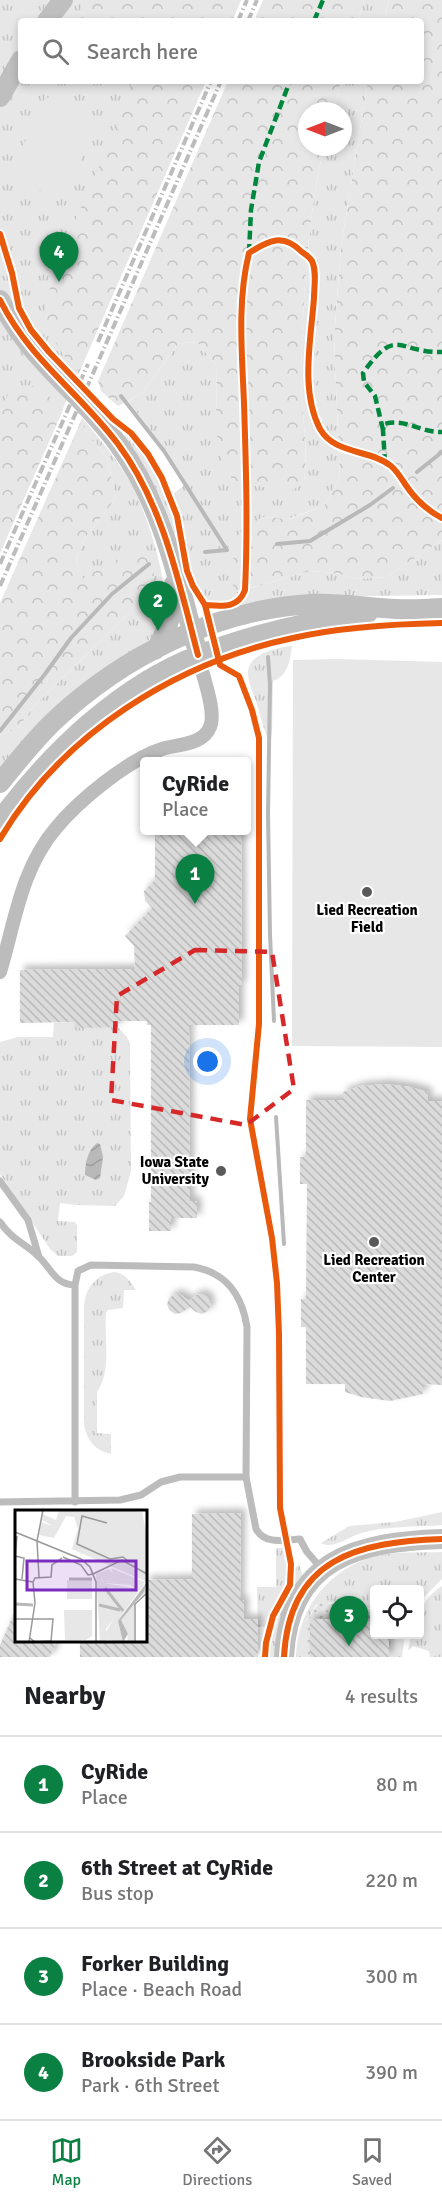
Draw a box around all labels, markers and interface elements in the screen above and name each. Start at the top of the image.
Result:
search box [18,18,424,84]
icon: search [39,35,72,68]
text: Search here [87,38,198,65]
north arrow [298,102,352,156]
pin: 4 [40,232,78,282]
pin: 2 [138,582,178,631]
popup [140,757,251,835]
text: CyRide [162,770,229,797]
text: Place [162,797,209,822]
pin: 1 [176,854,214,904]
marker: Lied Recreation Field [360,885,374,899]
place label: Lied Recreation Field [316,901,418,936]
your location [193,1047,222,1076]
place label: Iowa State University [140,1153,210,1188]
marker: Iowa State University [214,1164,228,1178]
marker: Lied Recreation Center [367,1235,381,1249]
place label: Lied Recreation Center [323,1251,425,1286]
inset map [15,1510,147,1642]
map controls [370,1585,424,1639]
button: locate [370,1585,424,1639]
pin: 3 [330,1596,368,1646]
text: Nearby [24,1680,105,1712]
text: 4 results [345,1684,418,1709]
text: CyRide [81,1758,148,1785]
text: 1 [38,1772,49,1797]
text: 80 m [376,1772,418,1797]
text: Place [81,1785,128,1810]
text: 6th Street at CyRide [81,1854,273,1881]
text: 2 [38,1868,49,1893]
text: 220 m [365,1868,418,1893]
text: Bus stop [81,1881,154,1906]
text: Forker Building [81,1950,229,1977]
text: 3 [38,1964,49,1989]
text: 300 m [365,1964,418,1989]
text: Place · Beach Road [81,1977,242,2002]
text: Brookside Park [81,2046,225,2073]
text: 4 [38,2060,49,2085]
text: 390 m [365,2060,418,2085]
text: Park · 6th Street [81,2073,220,2098]
tab: Map [50,2134,83,2190]
tab: Directions [182,2134,252,2190]
tab: Saved [352,2134,392,2190]

